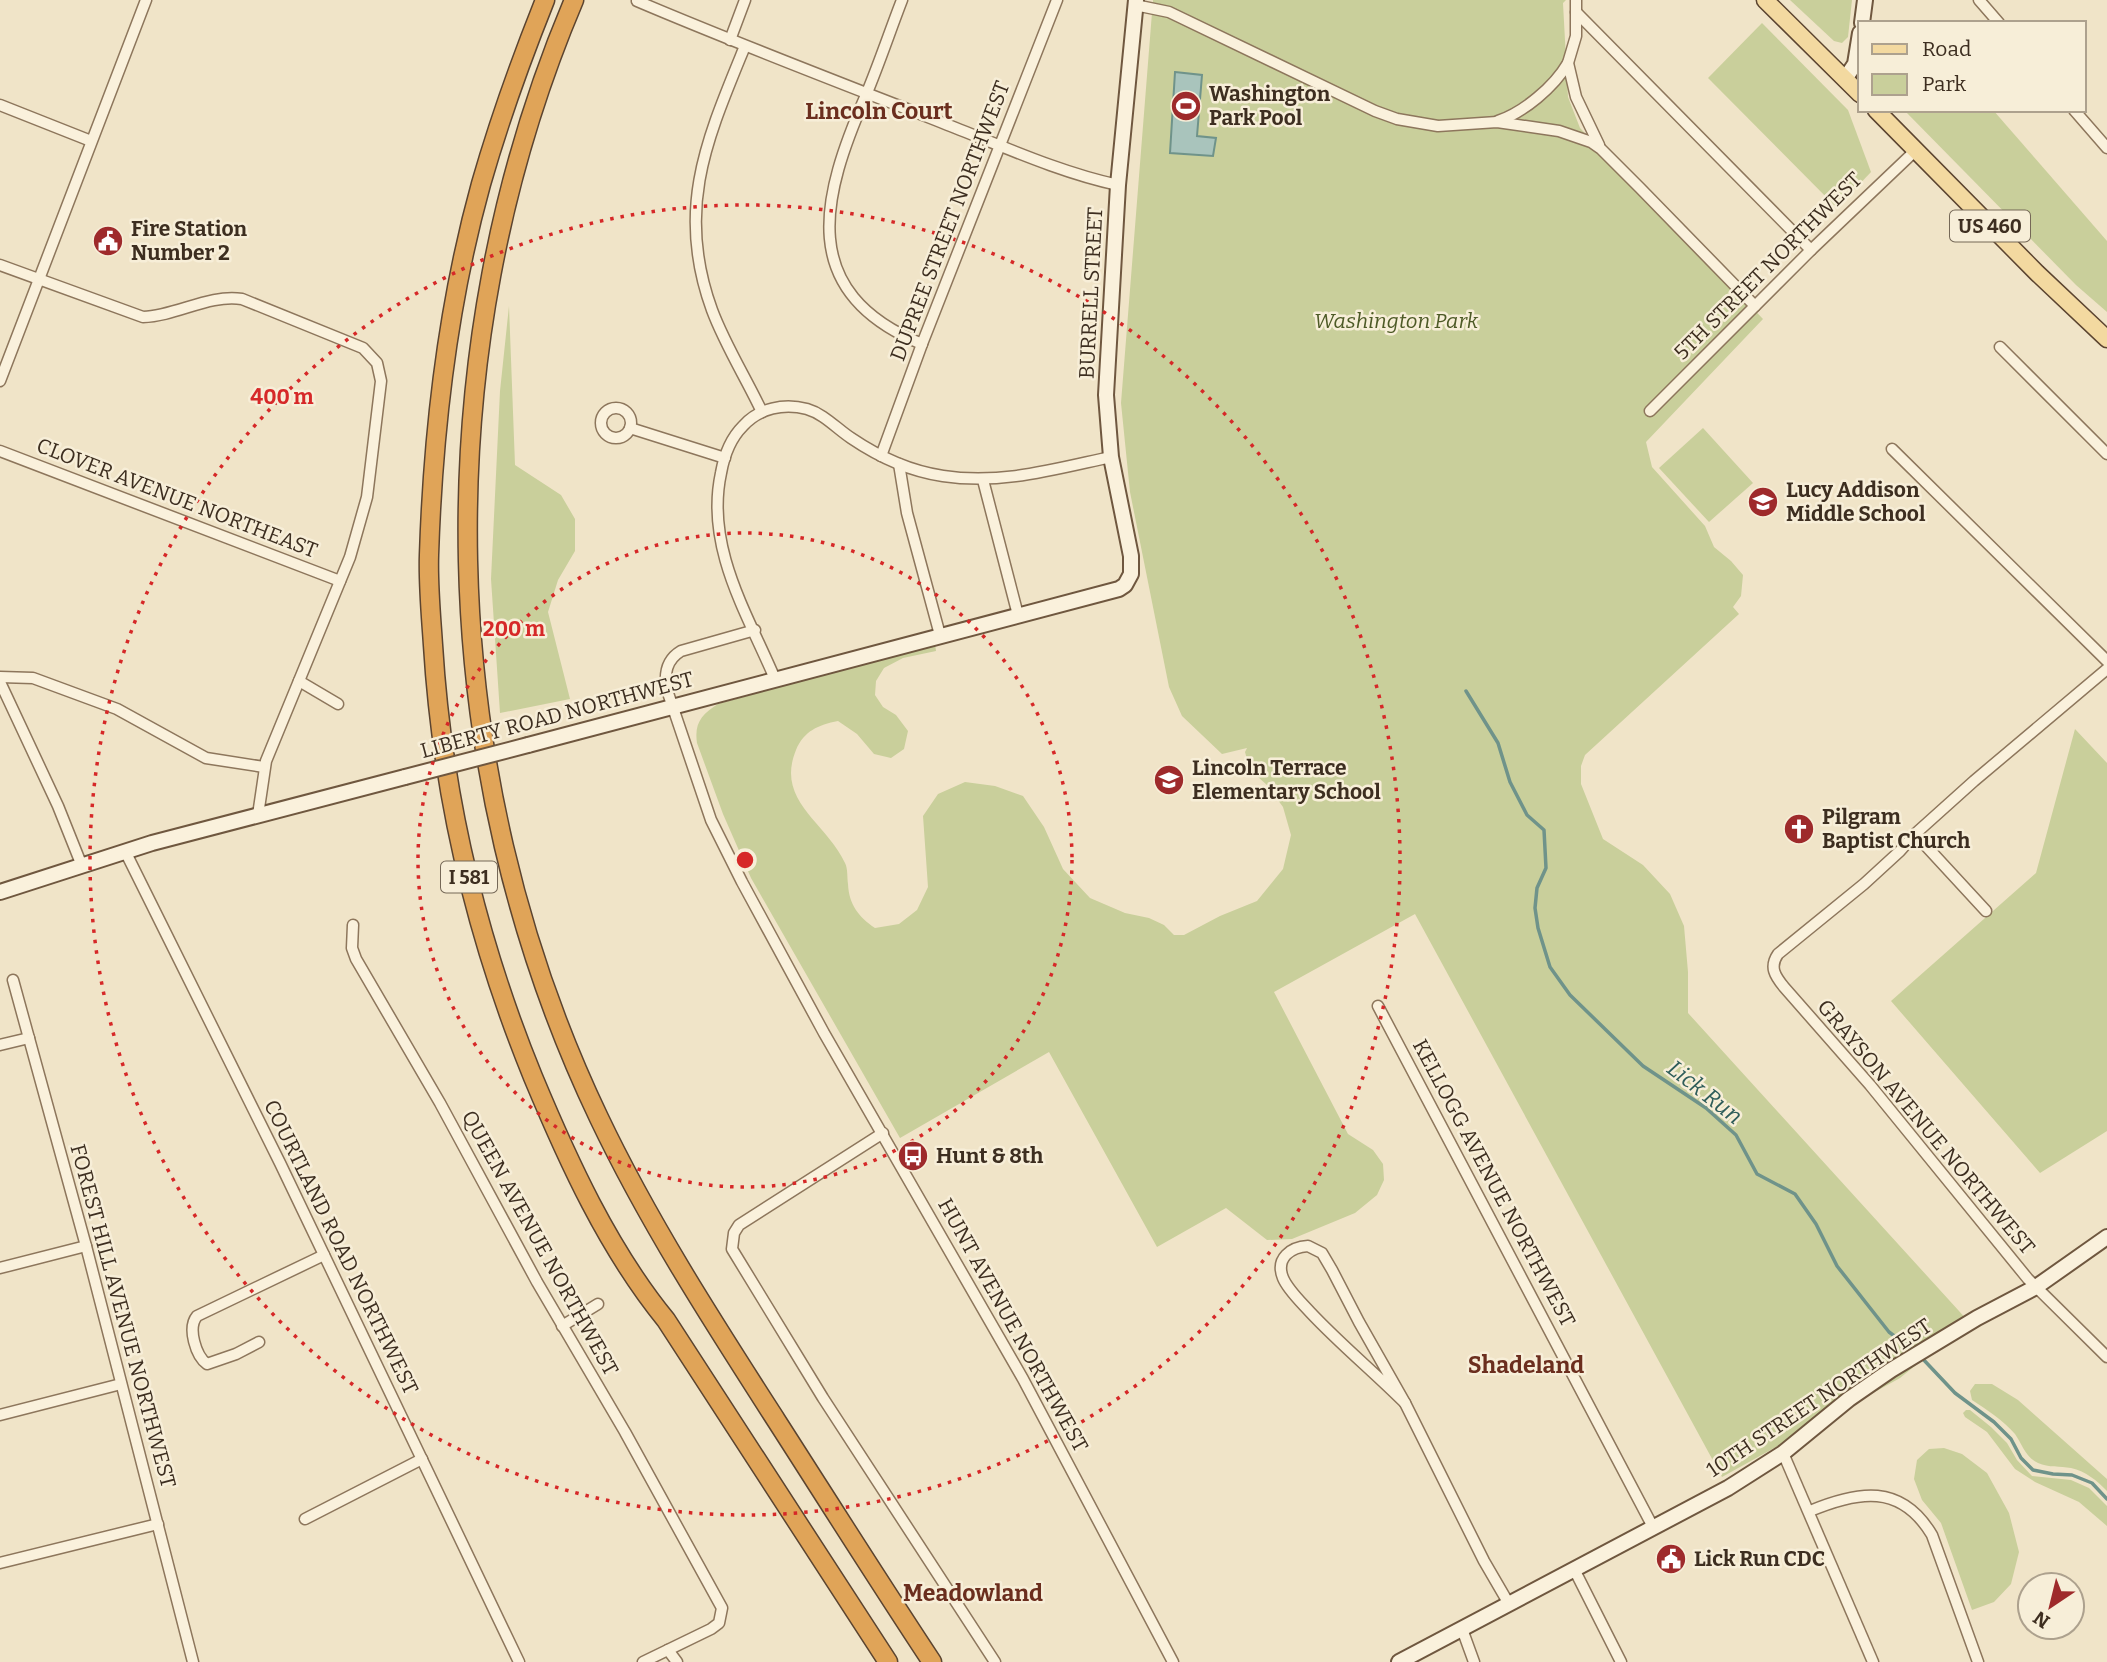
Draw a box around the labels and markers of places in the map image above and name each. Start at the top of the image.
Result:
place label: Washington Park Pool [1209,81,1331,131]
sports icon: Washington Park Pool [1169,89,1203,123]
place label: Fire Station Number 2 [131,216,248,266]
public building icon: Fire Station Number 2 [91,224,125,258]
place label: Lucy Addison Middle School [1786,477,1926,527]
school or university icon: Lucy Addison Middle School [1746,485,1780,519]
place label: Lincoln Terrace Elementary School [1192,755,1381,805]
school or university icon: Lincoln Terrace Elementary School [1152,763,1186,797]
place label: Pilgram Baptist Church [1822,804,1971,854]
church icon: Pilgram Baptist Church [1782,812,1816,846]
centre of rings [733,848,757,872]
bus stop icon: Hunt & 8th [896,1139,930,1173]
place label: Hunt & 8th [936,1143,1044,1169]
public building icon: Lick Run CDC [1654,1542,1688,1576]
place label: Lick Run CDC [1694,1546,1825,1572]

